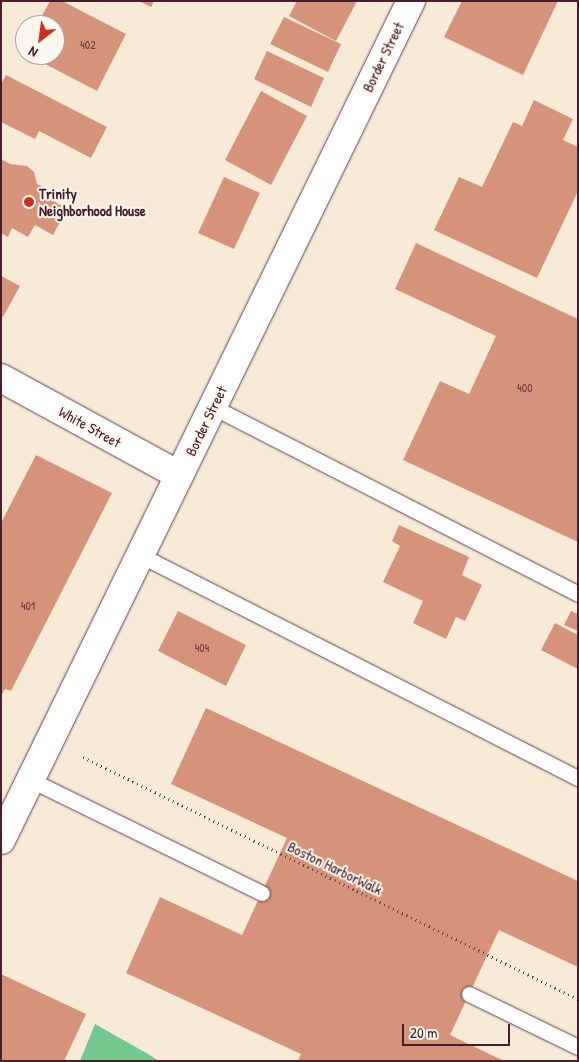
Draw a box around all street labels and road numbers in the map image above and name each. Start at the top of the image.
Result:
street label: Border Street [358,19,408,95]
street label: Border Street [181,383,231,459]
street label: White Street [56,403,124,451]
street label: Boston HarborWalk [285,837,385,899]

